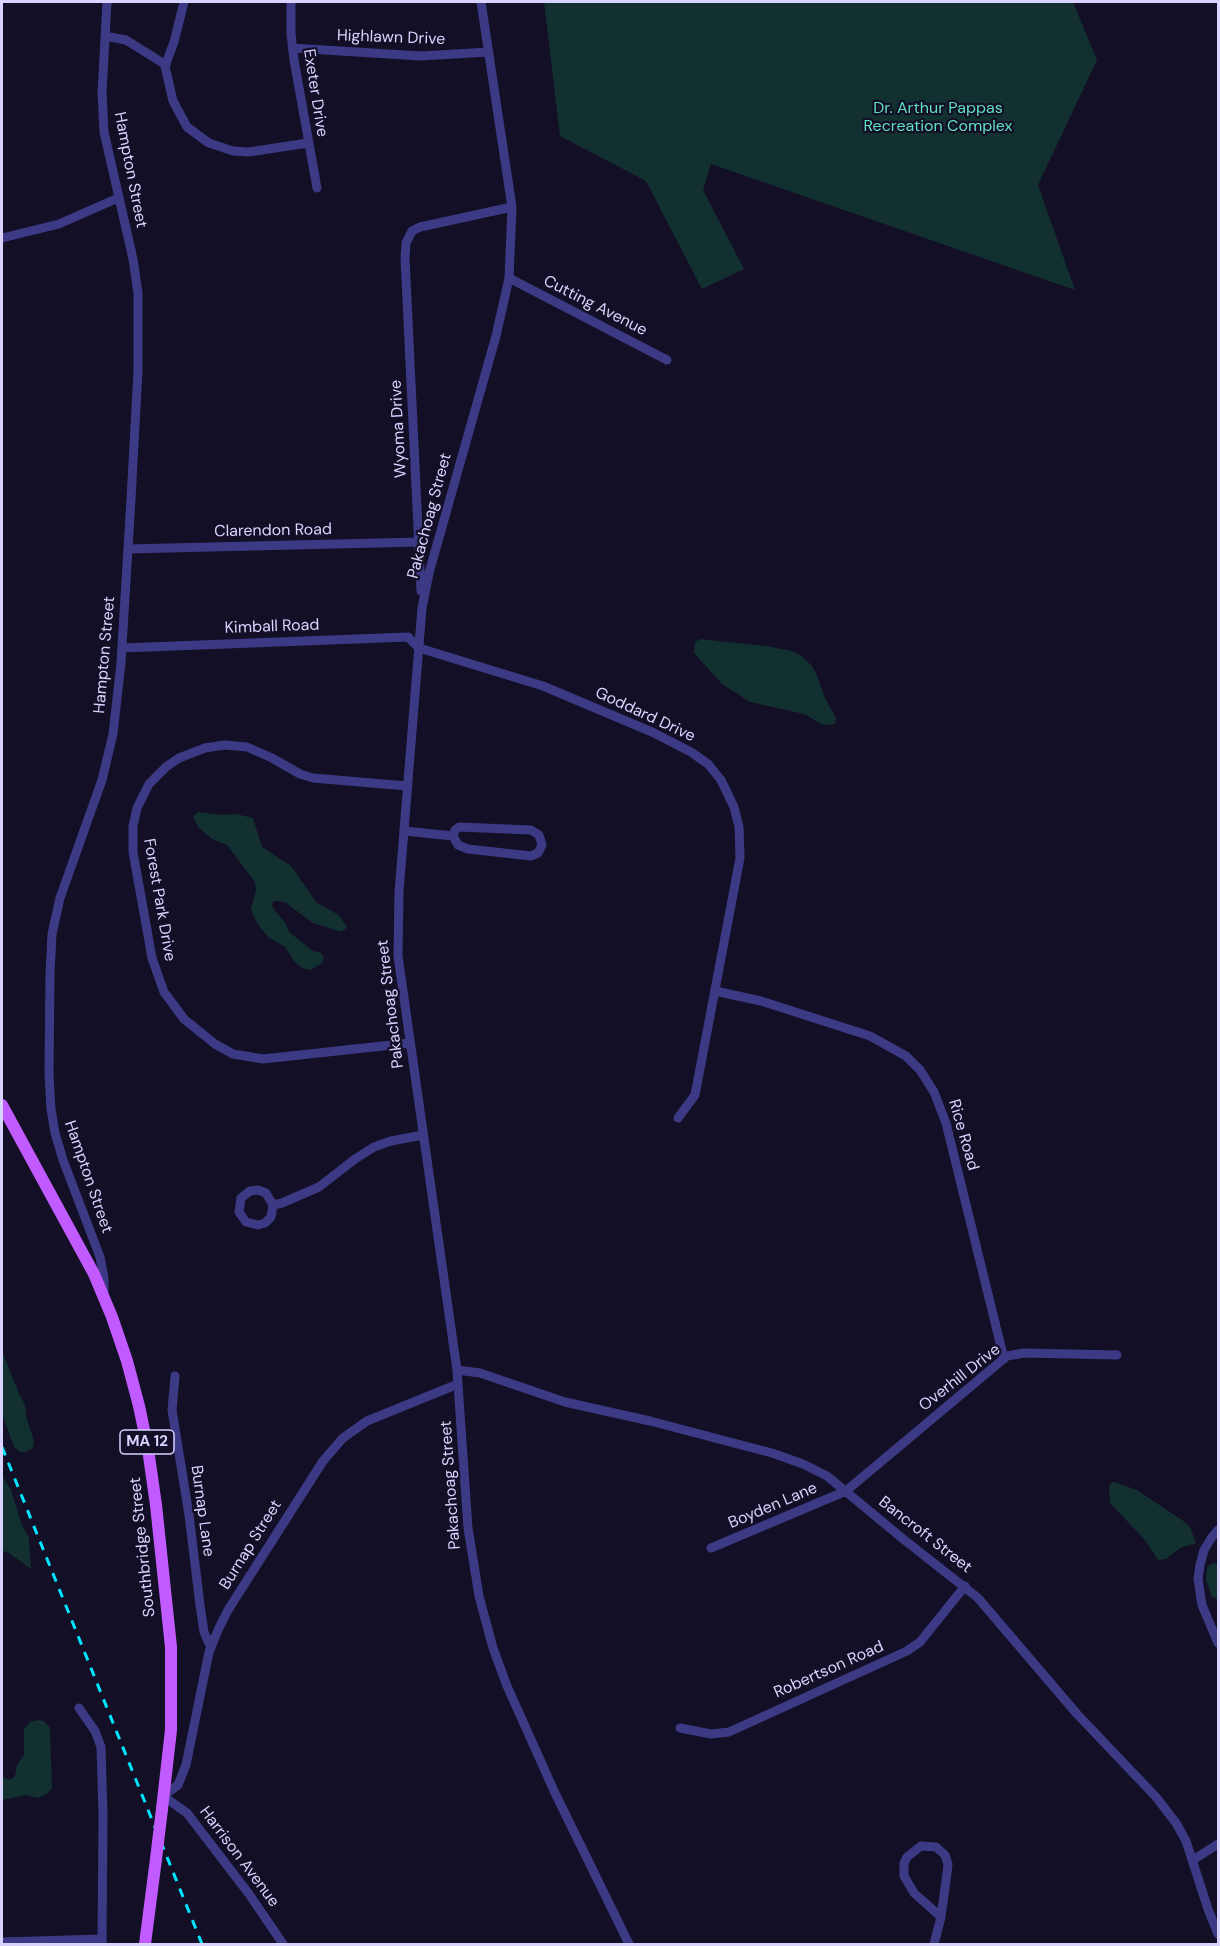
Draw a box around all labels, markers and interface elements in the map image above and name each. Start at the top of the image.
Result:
street label: Highlawn Drive [336,27,446,49]
street label: Exeter Drive [299,48,331,138]
park label: Dr. Arthur Pappas Recreation Complex [864,99,1012,137]
street label: Hampton Street [109,110,151,230]
street label: Cutting Avenue [540,272,650,340]
street label: Wyoma Drive [387,379,411,479]
street label: Pakachoag Street [404,451,456,581]
street label: Clarendon Road [214,520,332,542]
street label: Hampton Street [90,595,120,715]
street label: Kimball Road [224,616,320,638]
street label: Goddard Drive [592,683,698,747]
street label: Forest Park Drive [139,837,179,963]
street label: Pakachoag Street [374,939,408,1069]
street label: Rice Road [944,1097,982,1173]
street label: Hampton Street [60,1118,116,1236]
street label: Overhill Drive [916,1340,1004,1416]
street label: Pakachoag Street [437,1420,465,1550]
road number: MA 12 [120,1430,174,1454]
street label: Burnap Lane [186,1464,218,1558]
street label: Southbridge Street [126,1476,160,1618]
street label: Boyden Lane [726,1479,820,1533]
street label: Bancroft Street [875,1493,975,1577]
street label: Burnap Street [216,1497,286,1593]
street label: Robertson Road [771,1637,887,1703]
street label: Harrison Avenue [195,1803,283,1911]

